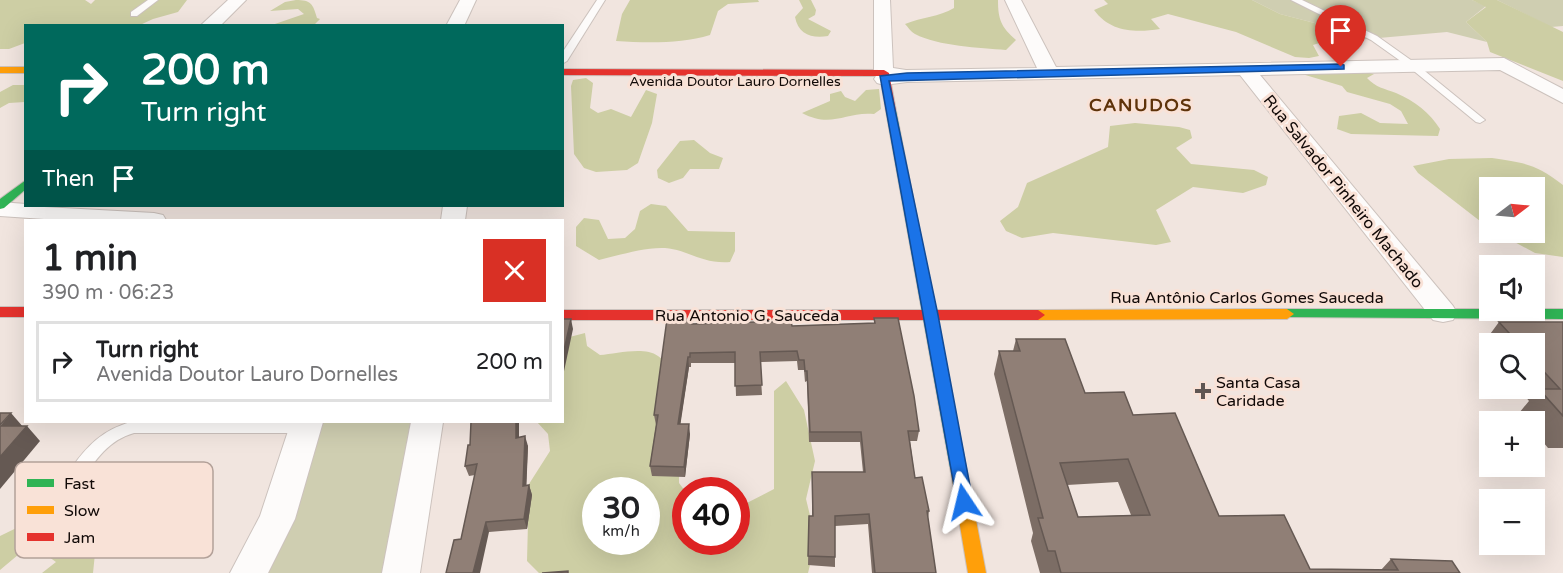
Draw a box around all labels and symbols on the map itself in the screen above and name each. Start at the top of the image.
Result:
pin [1315,5,1366,67]
street label: Avenida Doutor Lauro Dornelles [629,73,841,90]
street label: Rua Salvador Pinheiro Machado [1259,91,1427,292]
district label: CANUDOS [1089,94,1193,116]
north arrow [1479,177,1545,243]
street label: Rua Antônio Carlos Gomes Sauceda [1110,288,1384,308]
street label: Rua Antonio G. Sauceda [655,306,839,326]
place label: Santa Casa Caridade [1216,373,1300,411]
marker: Santa Casa Caridade [1194,382,1212,400]
legend [15,462,213,558]
position arrow [932,470,996,534]
text: Fast [64,474,95,494]
speed limit sign: 40 [672,477,750,555]
text: Slow [64,501,100,521]
text: Jam [64,528,95,548]

